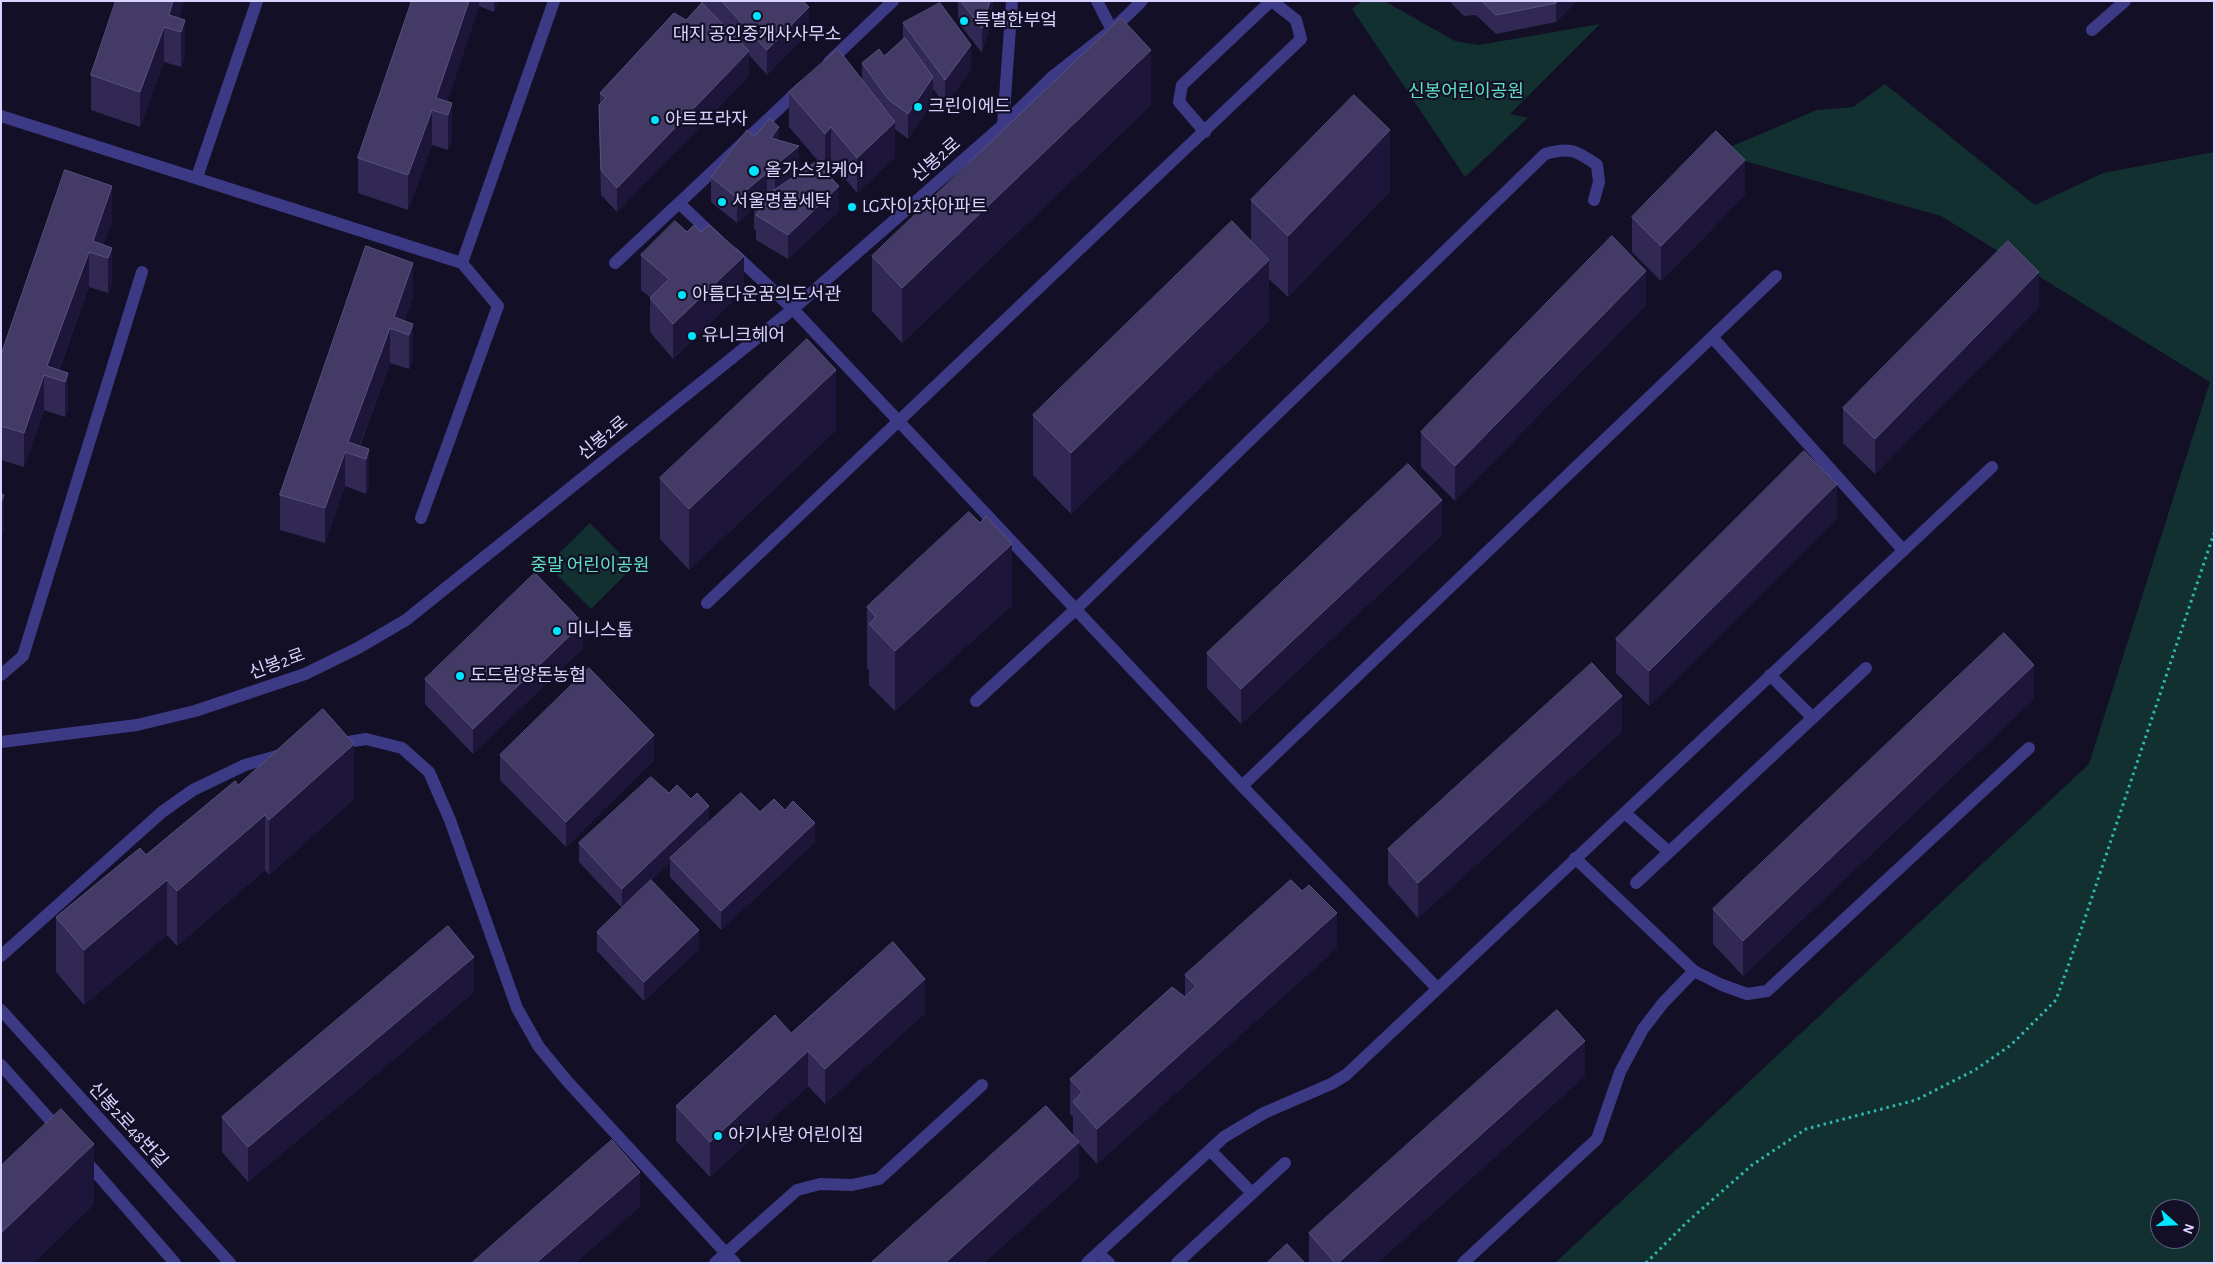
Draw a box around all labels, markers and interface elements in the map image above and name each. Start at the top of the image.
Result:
marker: 대지 공인중개사사무소 [751,10,763,22]
place label: 특별한부엌 [974,10,1057,32]
marker: 특별한부엌 [958,15,970,27]
place label: 대지 공인중개사사무소 [673,24,841,46]
park label: 신봉어린이공원 [1408,81,1524,103]
place label: 크린이에드 [928,96,1011,118]
marker: 크린이에드 [912,101,924,113]
place label: 아트프라자 [665,109,748,131]
marker: 아트프라자 [649,114,661,126]
street label: 신봉2로 [907,133,965,187]
place label: 올가스킨케어 [765,160,864,182]
marker: 올가스킨케어 [747,164,761,178]
place label: 서울명품세탁 [732,191,831,213]
marker: 서울명품세탁 [716,196,728,208]
place label: LG자이2차아파트 [862,196,987,218]
marker: LG자이2차아파트 [846,201,858,213]
place label: 아름다운꿈의도서관 [692,284,841,306]
marker: 아름다운꿈의도서관 [676,289,688,301]
place label: 유니크헤어 [702,325,785,347]
marker: 유니크헤어 [686,330,698,342]
street label: 신봉2로 [574,411,632,465]
park label: 중말 어린이공원 [531,555,649,577]
place label: 미니스톱 [567,620,633,642]
marker: 미니스톱 [551,625,563,637]
street label: 신봉2로 [246,644,308,684]
place label: 도드람양돈농협 [470,665,586,687]
marker: 도드람양돈농협 [454,670,466,682]
street label: 신봉2로48번길 [84,1078,172,1172]
place label: 아기사랑 어린이집 [728,1125,863,1147]
marker: 아기사랑 어린이집 [712,1130,724,1142]
north arrow [2150,1199,2200,1249]
text: N [2180,1222,2196,1236]

